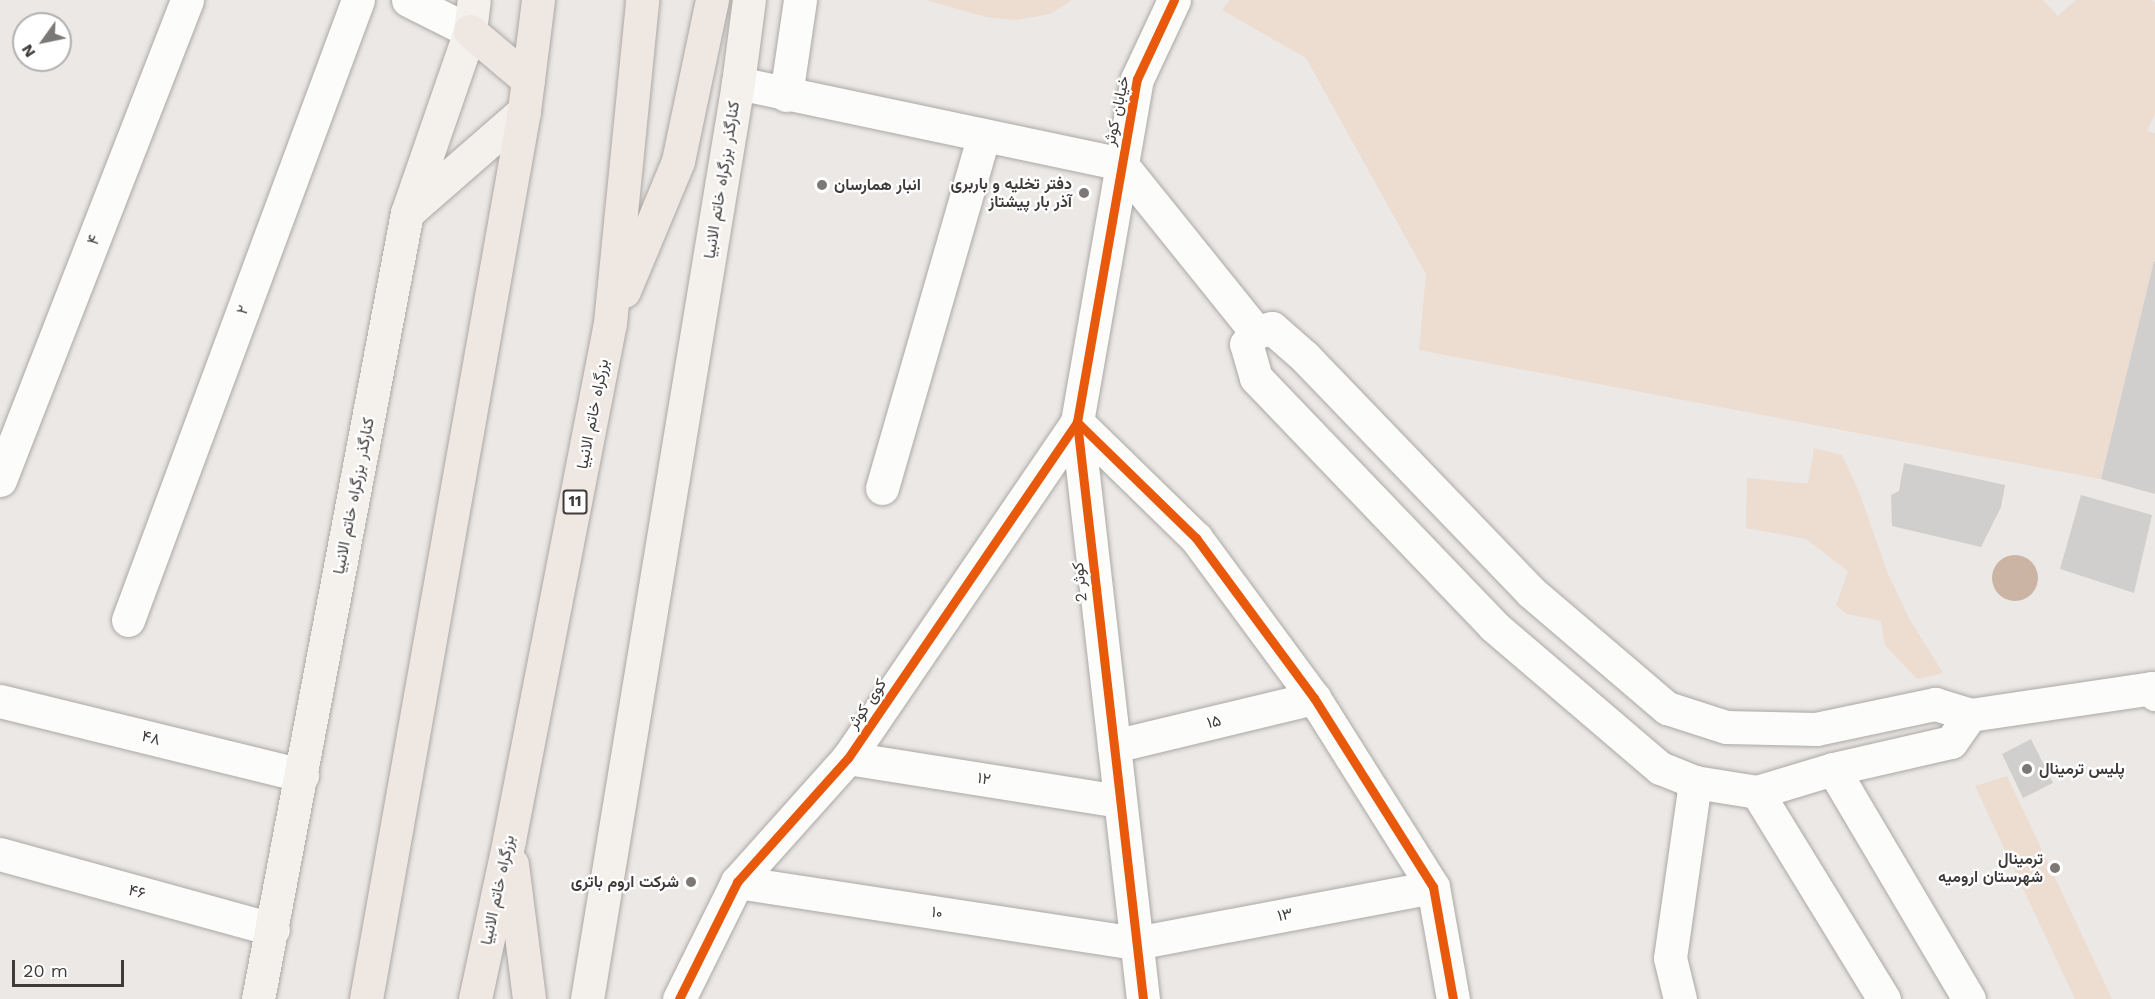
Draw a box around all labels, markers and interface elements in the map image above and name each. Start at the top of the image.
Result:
north arrow [12,12,72,72]
text: N [17,41,39,61]
street label: خیابان کوثر [1100,74,1134,148]
street label: کنارگذر بزرگراه خاتم الانبیا [700,100,744,260]
place label: دفتر تخلیه و باربری آذر بار پیشتاز [950,174,1072,212]
place label: انبار همارسان [834,175,921,195]
marker: انبار همارسان [815,178,829,192]
marker: دفتر تخلیه و باربری آذر بار پیشتاز [1077,186,1091,200]
street label: ۴ [83,232,105,248]
street label: ۲ [233,303,253,317]
street label: بزرگراه خاتم الانبیا [573,357,613,471]
street label: کنارگذر بزرگراه خاتم الانبیا [329,416,379,576]
road number: 11 [562,490,588,514]
street label: کوثر 2 [1068,561,1092,603]
street label: کوی کوثر [843,675,891,733]
street label: ۱۵ [1205,711,1223,733]
street label: ۴۸ [140,726,162,750]
place label: پلیس ترمینال [2039,759,2125,779]
marker: پلیس ترمینال [2020,762,2034,776]
street label: ۱۲ [976,769,992,789]
street label: بزرگراه خاتم الانبیا [477,833,519,947]
place label: ترمینال شهرستان ارومیه [1938,849,2043,887]
marker: ترمینال شهرستان ارومیه [2048,861,2062,875]
place label: شرکت اروم باتری [571,872,679,892]
marker: شرکت اروم باتری [684,875,698,889]
street label: ۴۶ [126,881,148,903]
street label: ۱۰ [930,903,944,923]
street label: ۱۳ [1276,904,1294,926]
scale bar [15,948,128,986]
text: 20 m [23,960,68,981]

